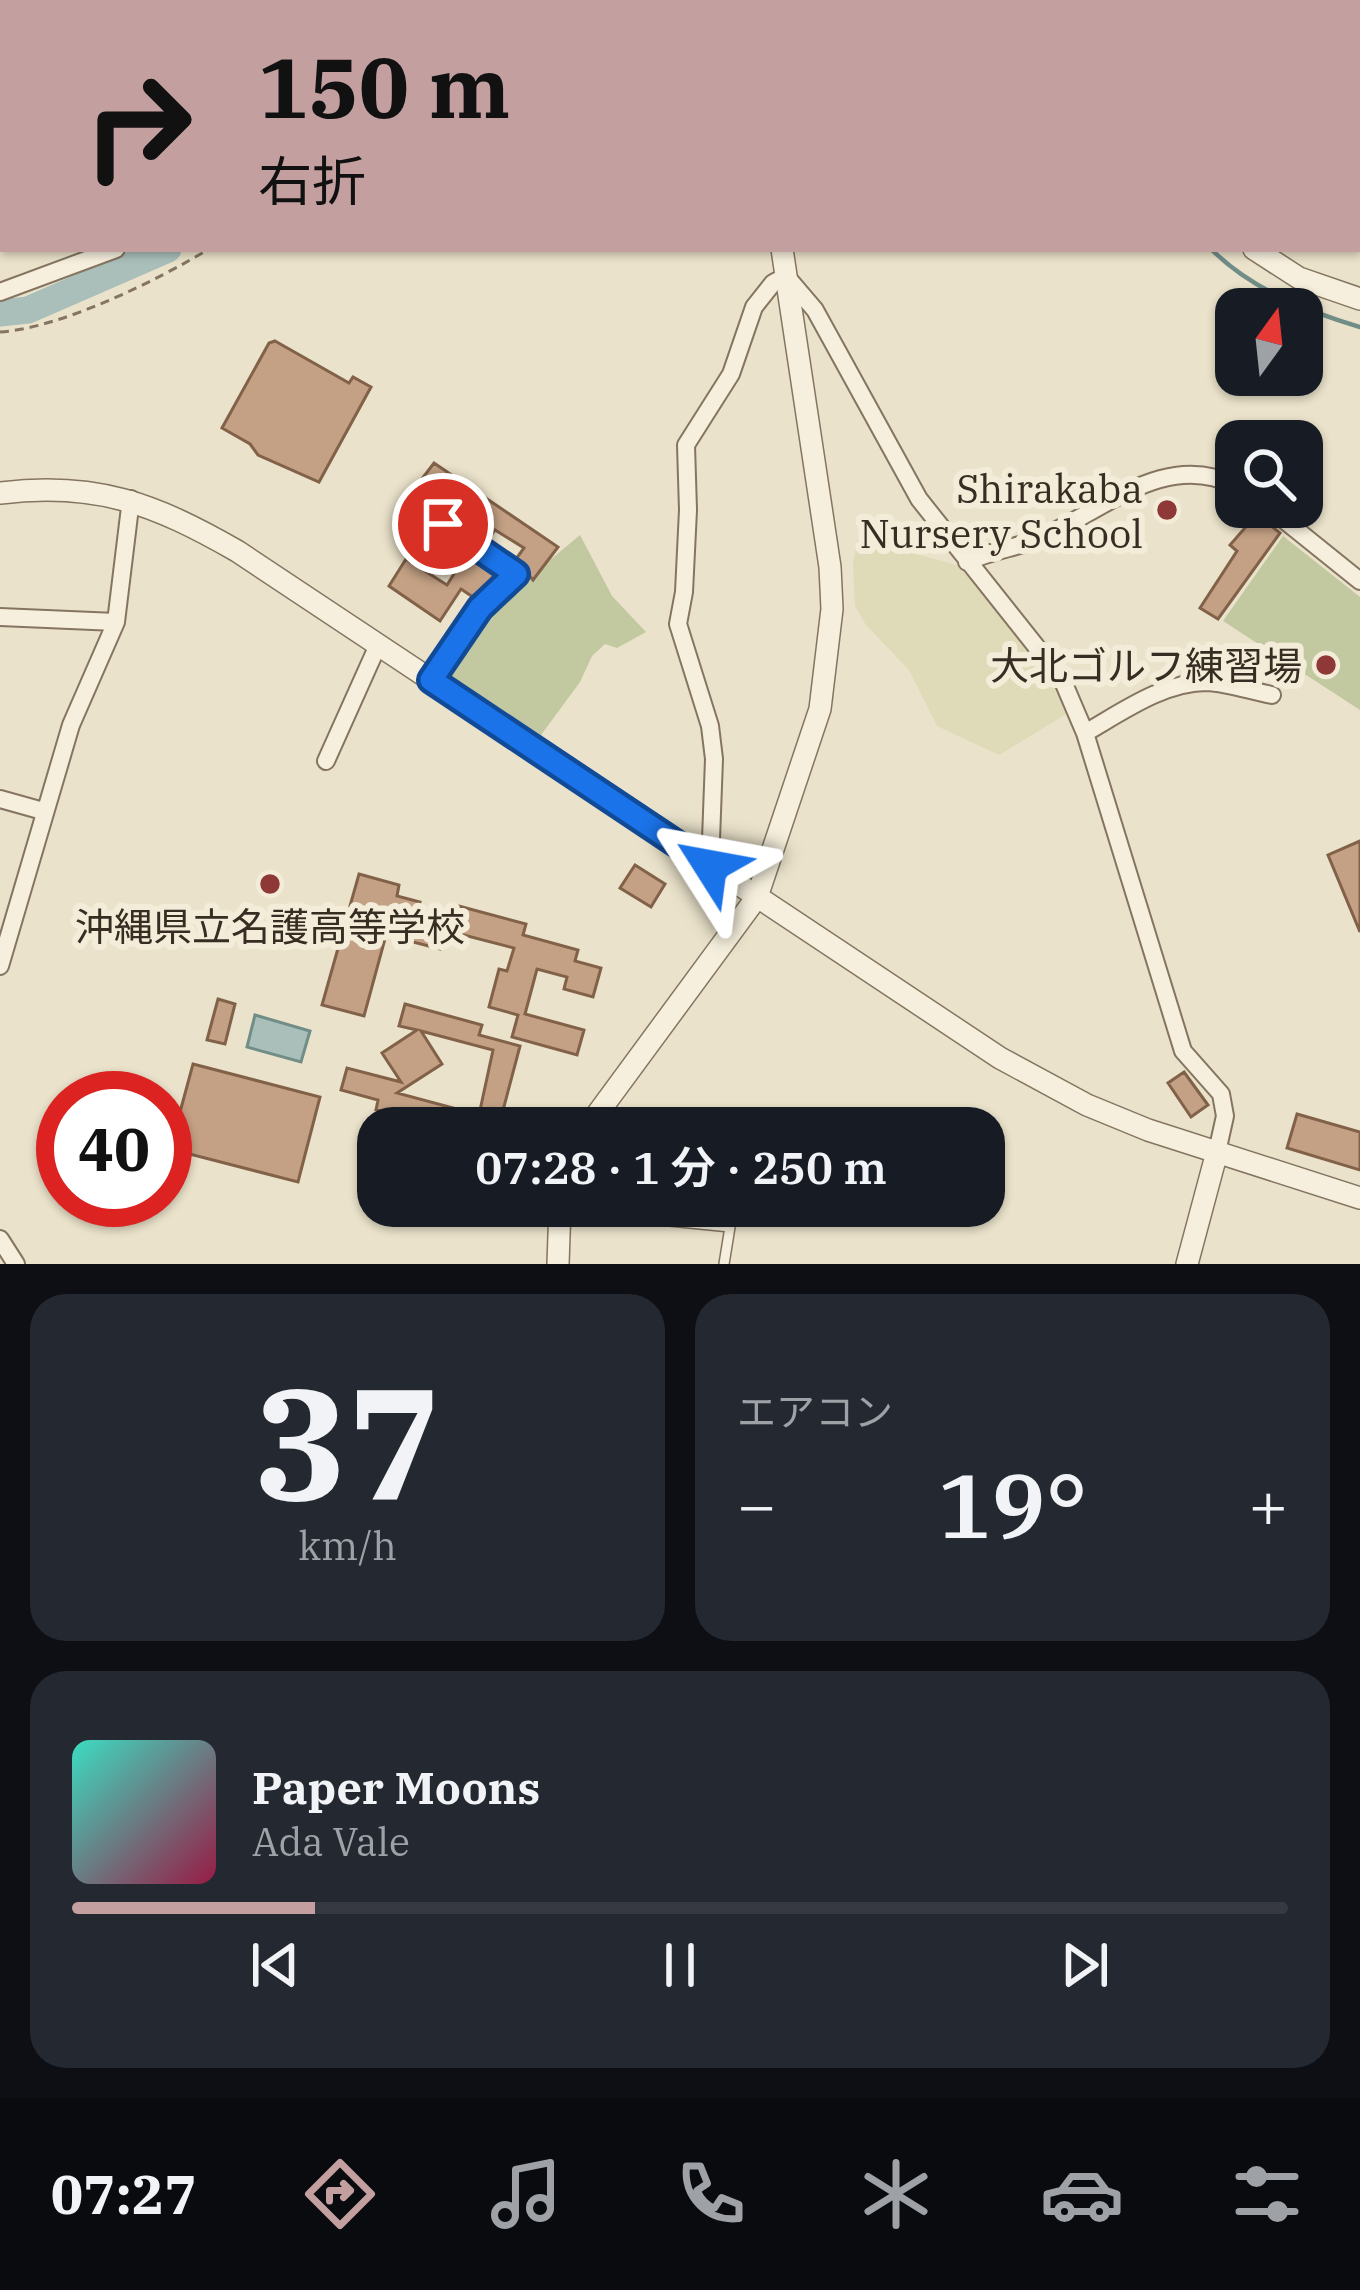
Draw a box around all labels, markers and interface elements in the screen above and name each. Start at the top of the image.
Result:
text: 150 m [258,32,510,141]
icon: right [60,48,216,204]
text: 右折 [258,146,366,216]
north arrow [1215,288,1323,396]
map controls [1215,288,1323,528]
button: search [1215,420,1323,528]
place label: Shirakaba Nursery School [860,463,1143,559]
pin [392,473,494,575]
icon: arrive [410,491,476,557]
marker: Shirakaba Nursery School [1154,497,1180,523]
place label: 大北ゴルフ練習場 [990,640,1302,691]
marker: 大北ゴルフ練習場 [1313,652,1339,678]
position arrow [647,803,773,929]
marker: 沖縄県立名護高等学校 [257,871,283,897]
place label: 沖縄県立名護高等学校 [75,901,465,952]
speed limit sign: 40 [36,1071,192,1227]
text: 07:28 · 1 分 · 250 m [475,1138,887,1196]
text: 37 [254,1340,441,1543]
text: エアコン [737,1386,893,1437]
text: 19° [937,1446,1088,1563]
text: − [737,1461,777,1547]
text: + [1248,1461,1288,1547]
text: km/h [298,1520,397,1571]
text: Paper Moons [252,1758,540,1816]
text: Ada Vale [252,1816,410,1867]
icon: previous [242,1932,308,1998]
icon: pause [647,1932,713,1998]
icon: next [1052,1932,1118,1998]
icon: directions [298,2152,382,2236]
icon: music [484,2152,568,2236]
icon: phone [669,2152,753,2236]
icon: climate [854,2152,938,2236]
icon: car [1040,2152,1124,2236]
icon: filters [1225,2152,1309,2236]
text: 07:27 [51,2159,197,2229]

